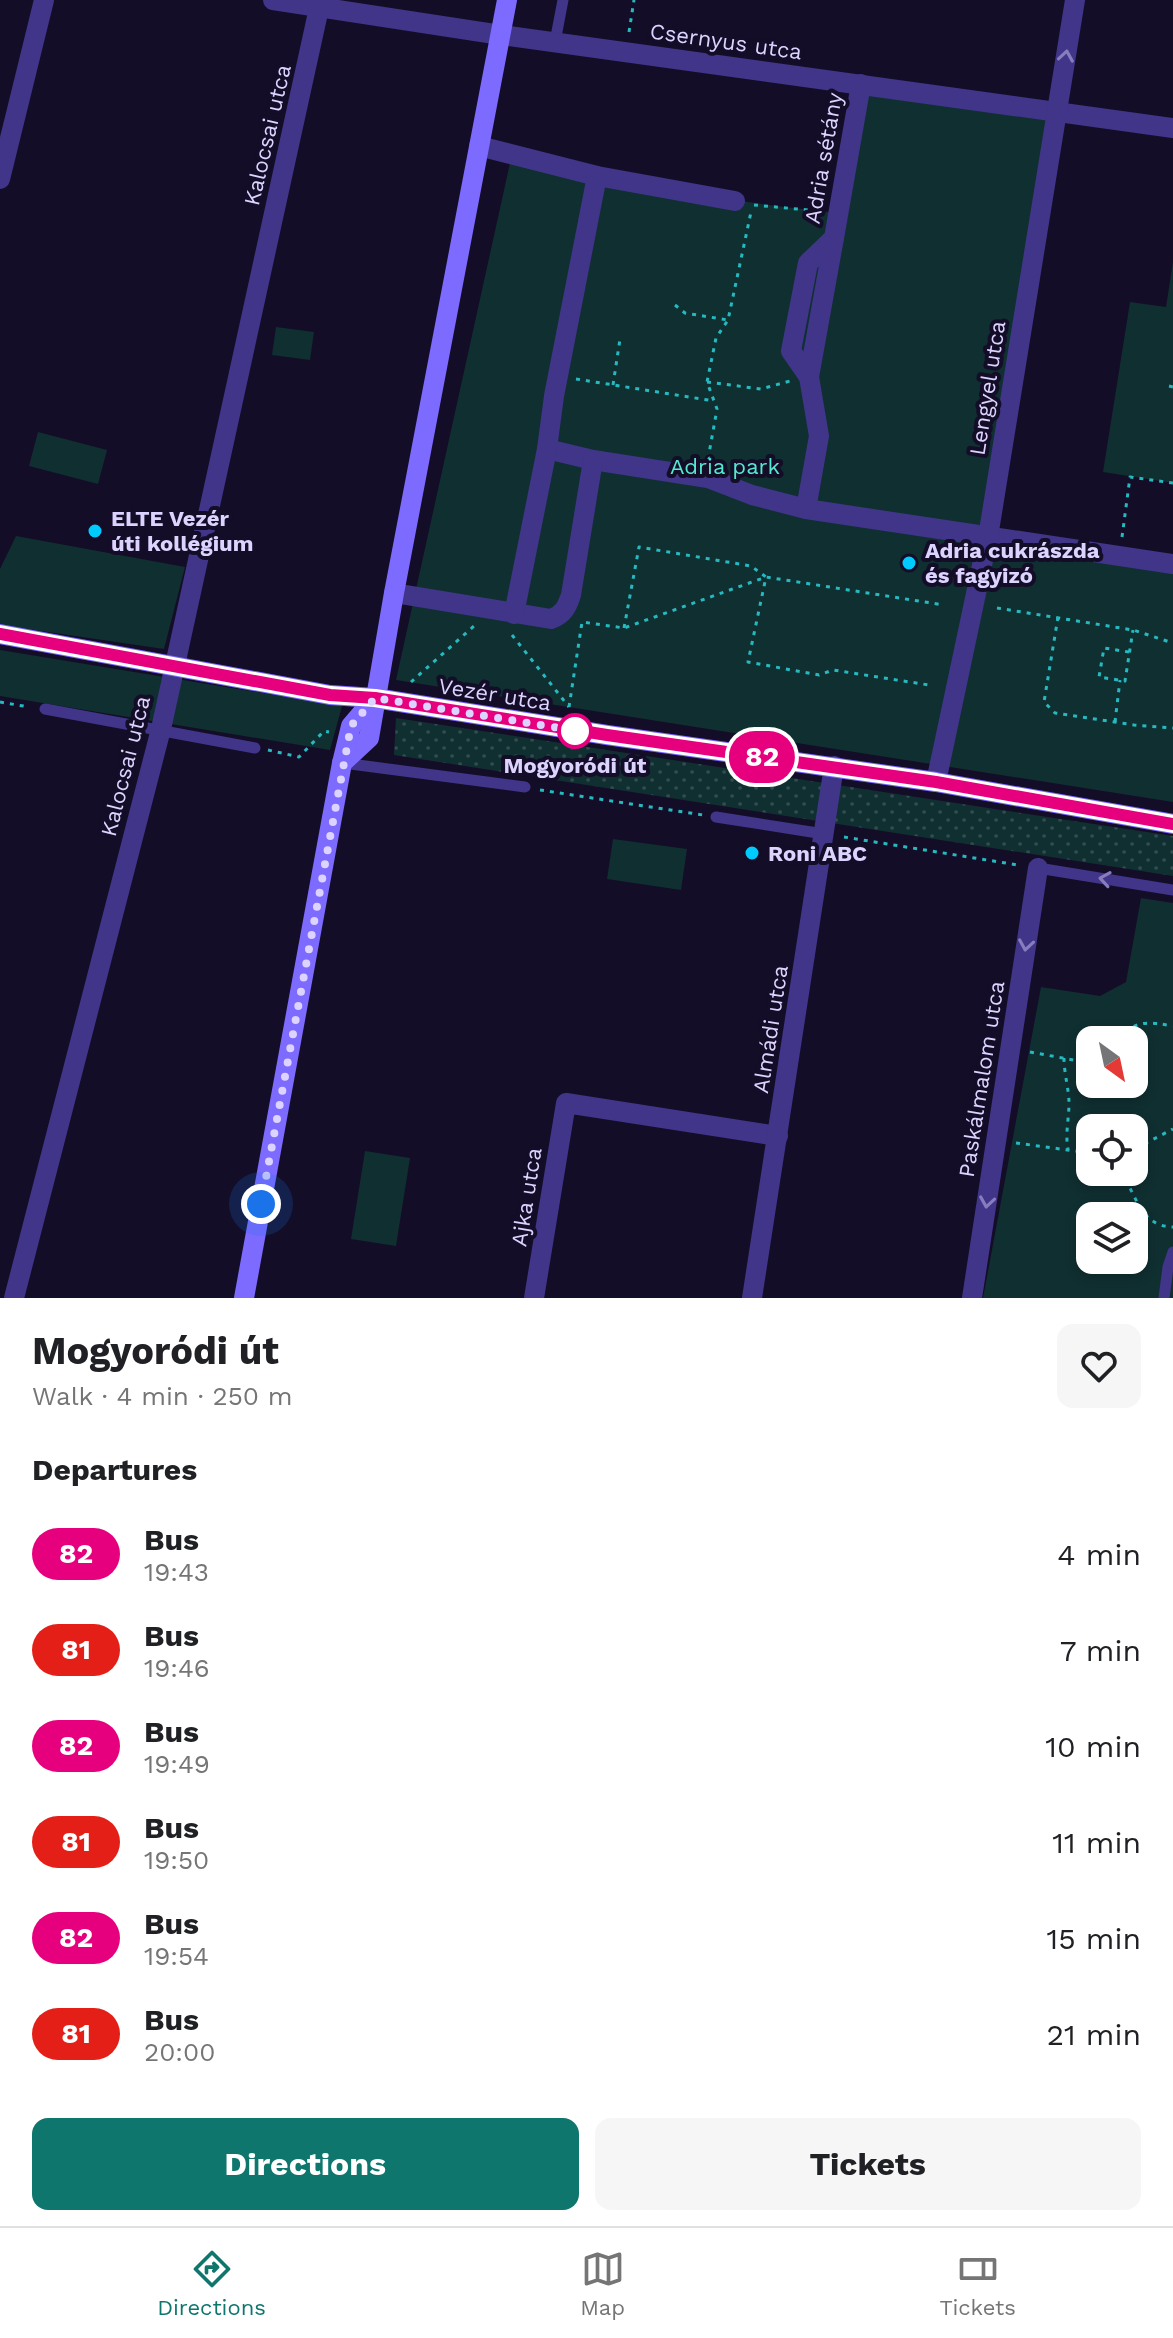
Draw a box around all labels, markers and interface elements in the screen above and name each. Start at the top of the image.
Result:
street label: Csernyus utca [648,18,804,65]
one-way arrow [1056,49,1073,63]
street label: Kalocsai utca [239,62,296,208]
street label: Adria sétány [800,90,847,226]
street label: Lengyel utca [965,319,1010,457]
park label: Adria park [670,454,780,479]
place label: ELTE Vezér úti kollégium [111,506,253,556]
marker: ELTE Vezér úti kollégium [86,522,104,540]
place label: Adria cukrászda és fagyizó [925,538,1100,588]
marker: Adria cukrászda és fagyizó [900,554,918,572]
street label: Vezér utca [437,673,553,716]
street label: Kalocsai utca [96,693,155,839]
marker: Mogyoródi út [558,714,592,748]
line badge: 82 [726,731,798,783]
text: 82 [745,740,779,773]
place label: Mogyoródi út [504,753,647,778]
place label: Roni ABC [768,841,867,866]
marker: Roni ABC [743,844,761,862]
one-way arrow [1099,871,1112,888]
one-way arrow [1018,938,1035,952]
street label: Almádi utca [748,963,793,1095]
street label: Paskálmalom utca [954,979,1009,1179]
north arrow [1076,1026,1148,1098]
map controls [1076,1026,1148,1274]
button: locate [1076,1114,1148,1186]
street label: Ajka utca [506,1146,547,1248]
your location [241,1184,281,1224]
one-way arrow [979,1195,996,1208]
button: layers [1076,1202,1148,1274]
button: heart [1057,1324,1141,1408]
text: Mogyoródi út [32,1329,279,1373]
text: Walk · 4 min · 250 m [32,1381,293,1411]
text: Departures [32,1452,197,1487]
text: Bus [144,1522,199,1557]
text: 82 [59,1537,93,1570]
text: 4 min [1057,1537,1141,1572]
text: 19:43 [144,1557,209,1587]
text: Bus [144,1618,199,1653]
text: 81 [61,1633,91,1666]
text: 7 min [1060,1633,1141,1668]
text: 19:46 [144,1653,210,1683]
text: Bus [144,1714,199,1749]
text: 82 [59,1729,93,1762]
text: 10 min [1045,1729,1141,1764]
text: 19:49 [144,1749,210,1779]
text: Bus [144,1810,199,1845]
text: 81 [61,1825,91,1858]
text: 11 min [1052,1825,1141,1860]
text: 19:50 [144,1845,209,1875]
text: Bus [144,1906,199,1941]
text: 82 [59,1921,93,1954]
text: 15 min [1046,1921,1141,1956]
text: 19:54 [144,1941,209,1971]
text: Bus [144,2002,199,2037]
text: 81 [61,2017,91,2050]
text: 21 min [1046,2017,1141,2052]
text: 20:00 [144,2037,215,2067]
button: Directions [32,2118,579,2210]
button: Tickets [595,2118,1141,2210]
tab: Directions [157,2247,266,2320]
tab: Map [580,2247,625,2320]
tab: Tickets [939,2247,1016,2320]

